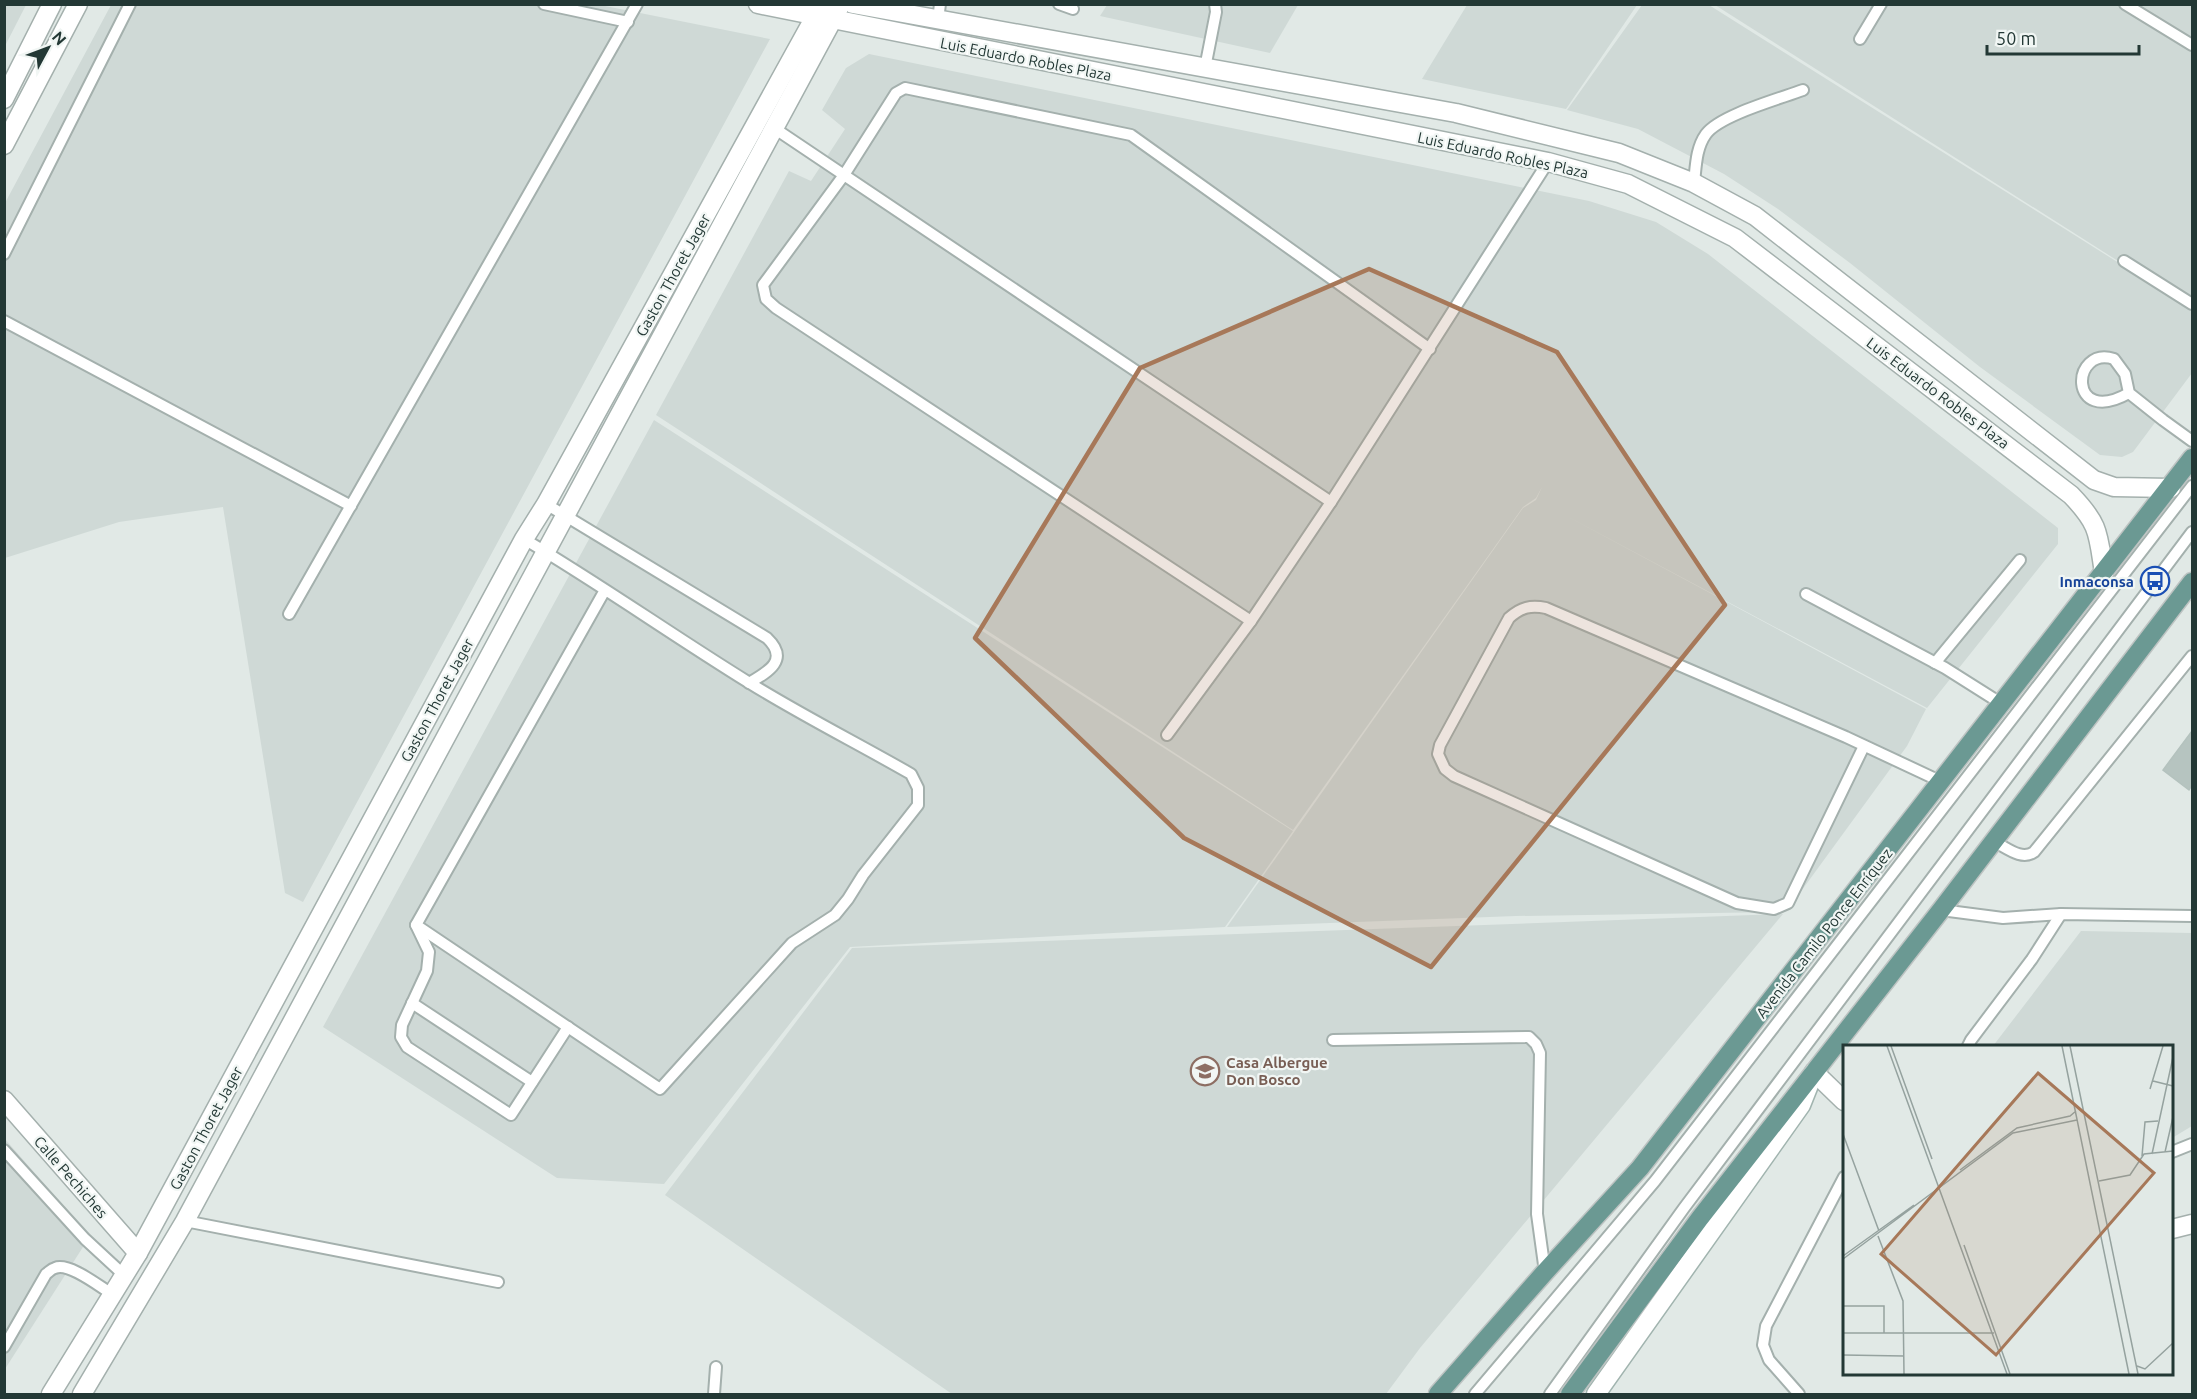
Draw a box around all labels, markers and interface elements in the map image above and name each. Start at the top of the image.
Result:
north arrow [18,18,78,78]
scale bar [1987,18,2138,56]
text: N [49,28,70,49]
text: 50 m [1996,28,2036,48]
street label: Luis Eduardo Robles Plaza [939,34,1113,84]
street label: Luis Eduardo Robles Plaza [1416,129,1590,181]
street label: Gaston Thoret Jager [632,211,714,339]
street label: Luis Eduardo Robles Plaza [1863,334,2013,452]
bus stop icon: Inmaconsa [2139,565,2171,597]
place label: Inmaconsa [2060,573,2134,590]
street label: Gaston Thoret Jager [397,635,477,765]
street label: Avenida Camilo Ponce Enríquez [1752,845,1896,1021]
inset map [1843,1045,2173,1375]
place label: Casa Albergue Don Bosco [1226,1054,1328,1088]
school or university icon: Casa Albergue Don Bosco [1189,1055,1221,1087]
street label: Gaston Thoret Jager [166,1063,246,1193]
street label: Calle Pechiches [31,1133,111,1221]

